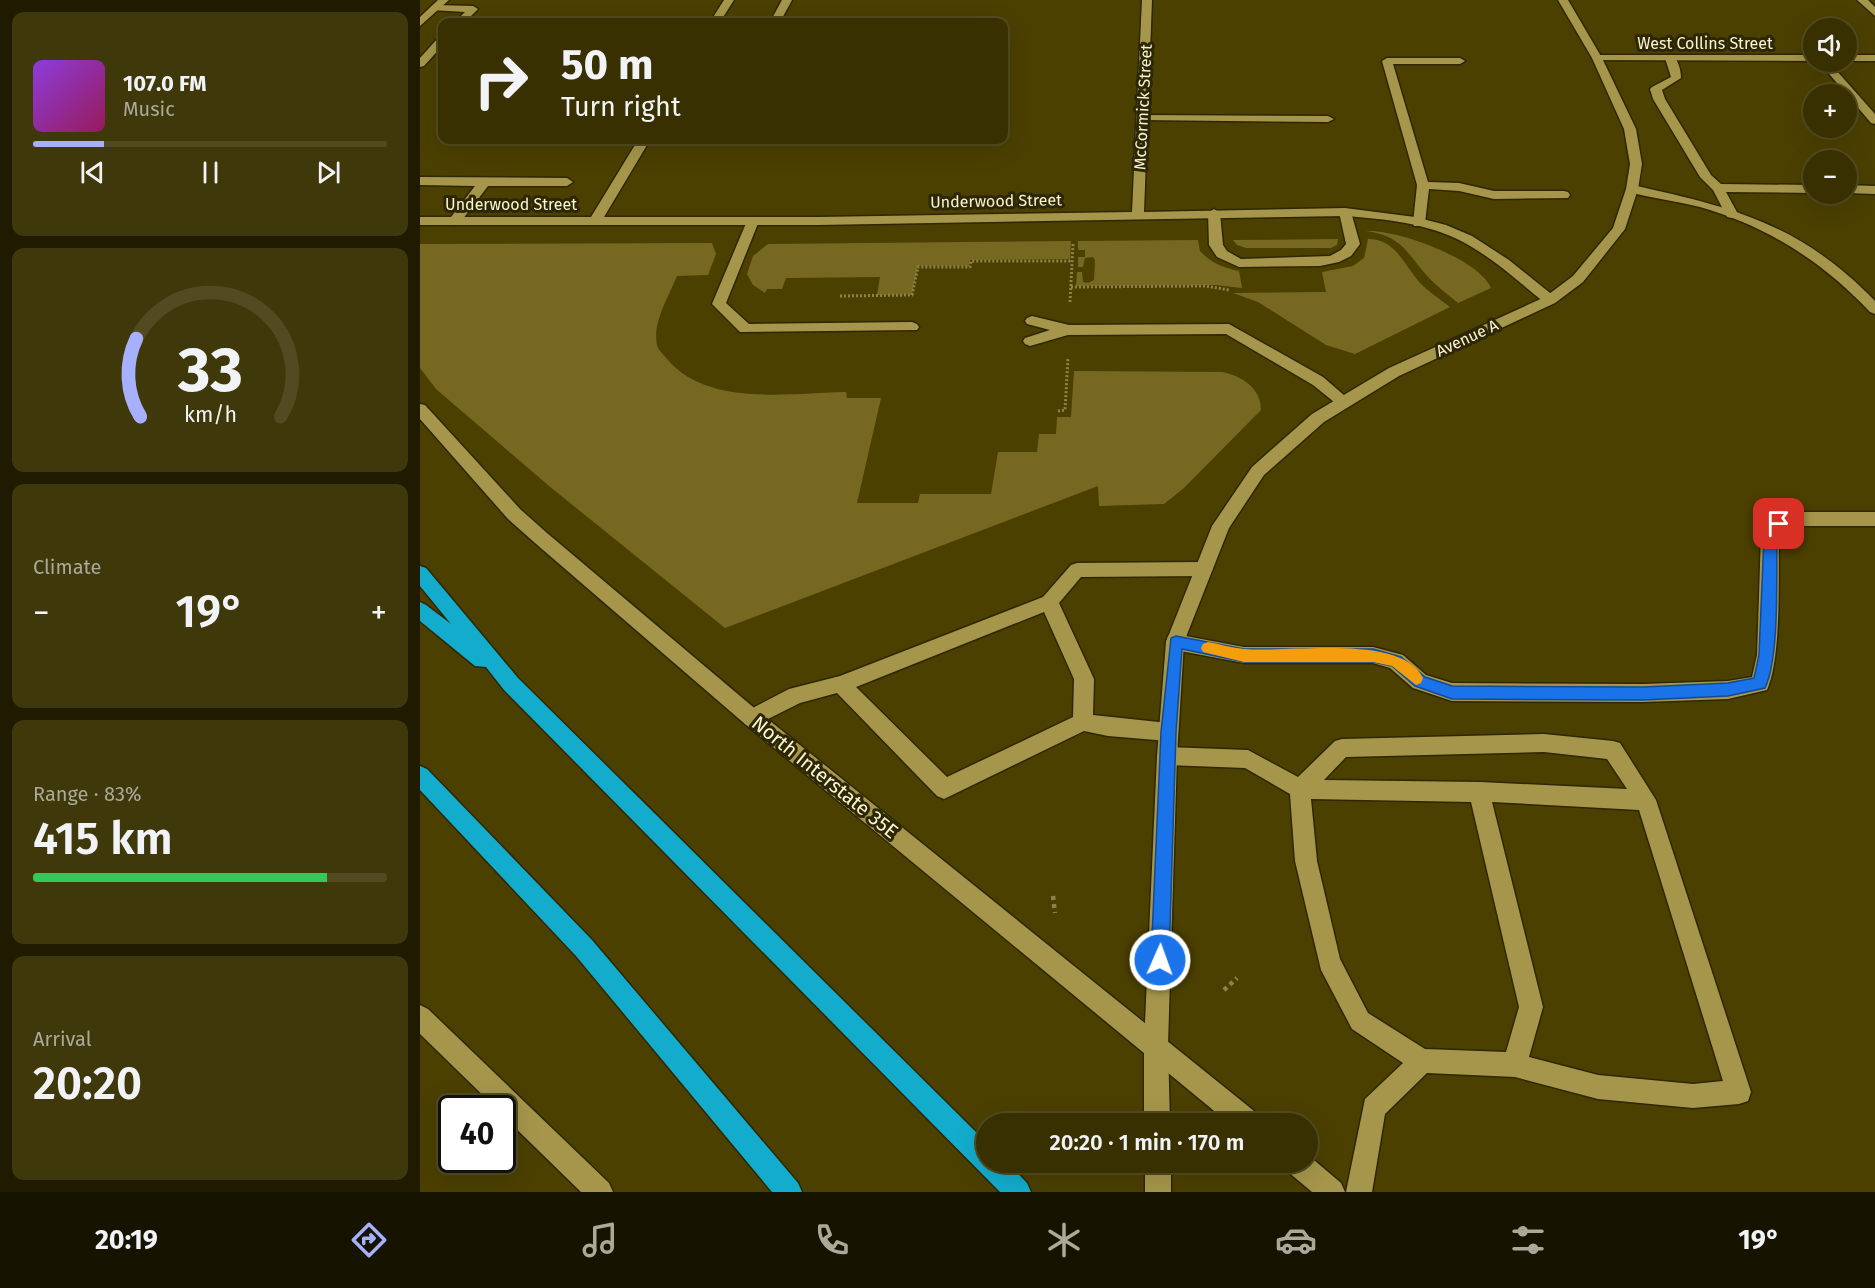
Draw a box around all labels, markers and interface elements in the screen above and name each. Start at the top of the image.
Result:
map controls [1803,18,1857,204]
button: sound [1803,18,1857,72]
street label: West Collins Street [1637,34,1773,53]
text: 50 m [561,40,654,90]
icon: right [462,42,540,120]
street label: McCormick Street [1130,43,1156,170]
text: 107.0 FM [123,70,206,97]
button: + [1803,84,1857,138]
text: Turn right [561,91,681,123]
text: Music [123,97,175,121]
button: − [1803,150,1857,204]
icon: previous [76,156,109,189]
icon: pause [194,156,227,189]
icon: next [312,156,345,189]
street label: Underwood Street [930,190,1062,212]
street label: Underwood Street [445,195,577,214]
street label: Avenue A [1433,315,1502,361]
text: 33 [177,333,242,408]
text: km/h [183,402,237,428]
pin [1753,498,1804,549]
icon: arrive [1762,507,1795,540]
text: Climate [33,555,101,579]
text: 19° [176,585,244,639]
text: − [33,593,50,633]
text: + [371,593,387,633]
street label: North Interstate 35E [747,711,903,843]
text: Range · 83% [33,782,141,806]
text: 415 km [33,812,173,866]
position arrow [1128,928,1192,992]
text: Arrival [33,1027,92,1051]
text: 20:20 [33,1057,142,1111]
speed limit sign: 40 [438,1095,516,1173]
text: 20:20 · 1 min · 170 m [1049,1129,1245,1156]
icon: directions [348,1219,390,1261]
icon: music [579,1219,621,1261]
icon: phone [811,1219,853,1261]
icon: climate [1043,1219,1085,1261]
icon: car [1275,1219,1317,1261]
icon: filters [1507,1219,1549,1261]
text: 20:19 [95,1224,158,1256]
text: 19° [1738,1224,1780,1256]

